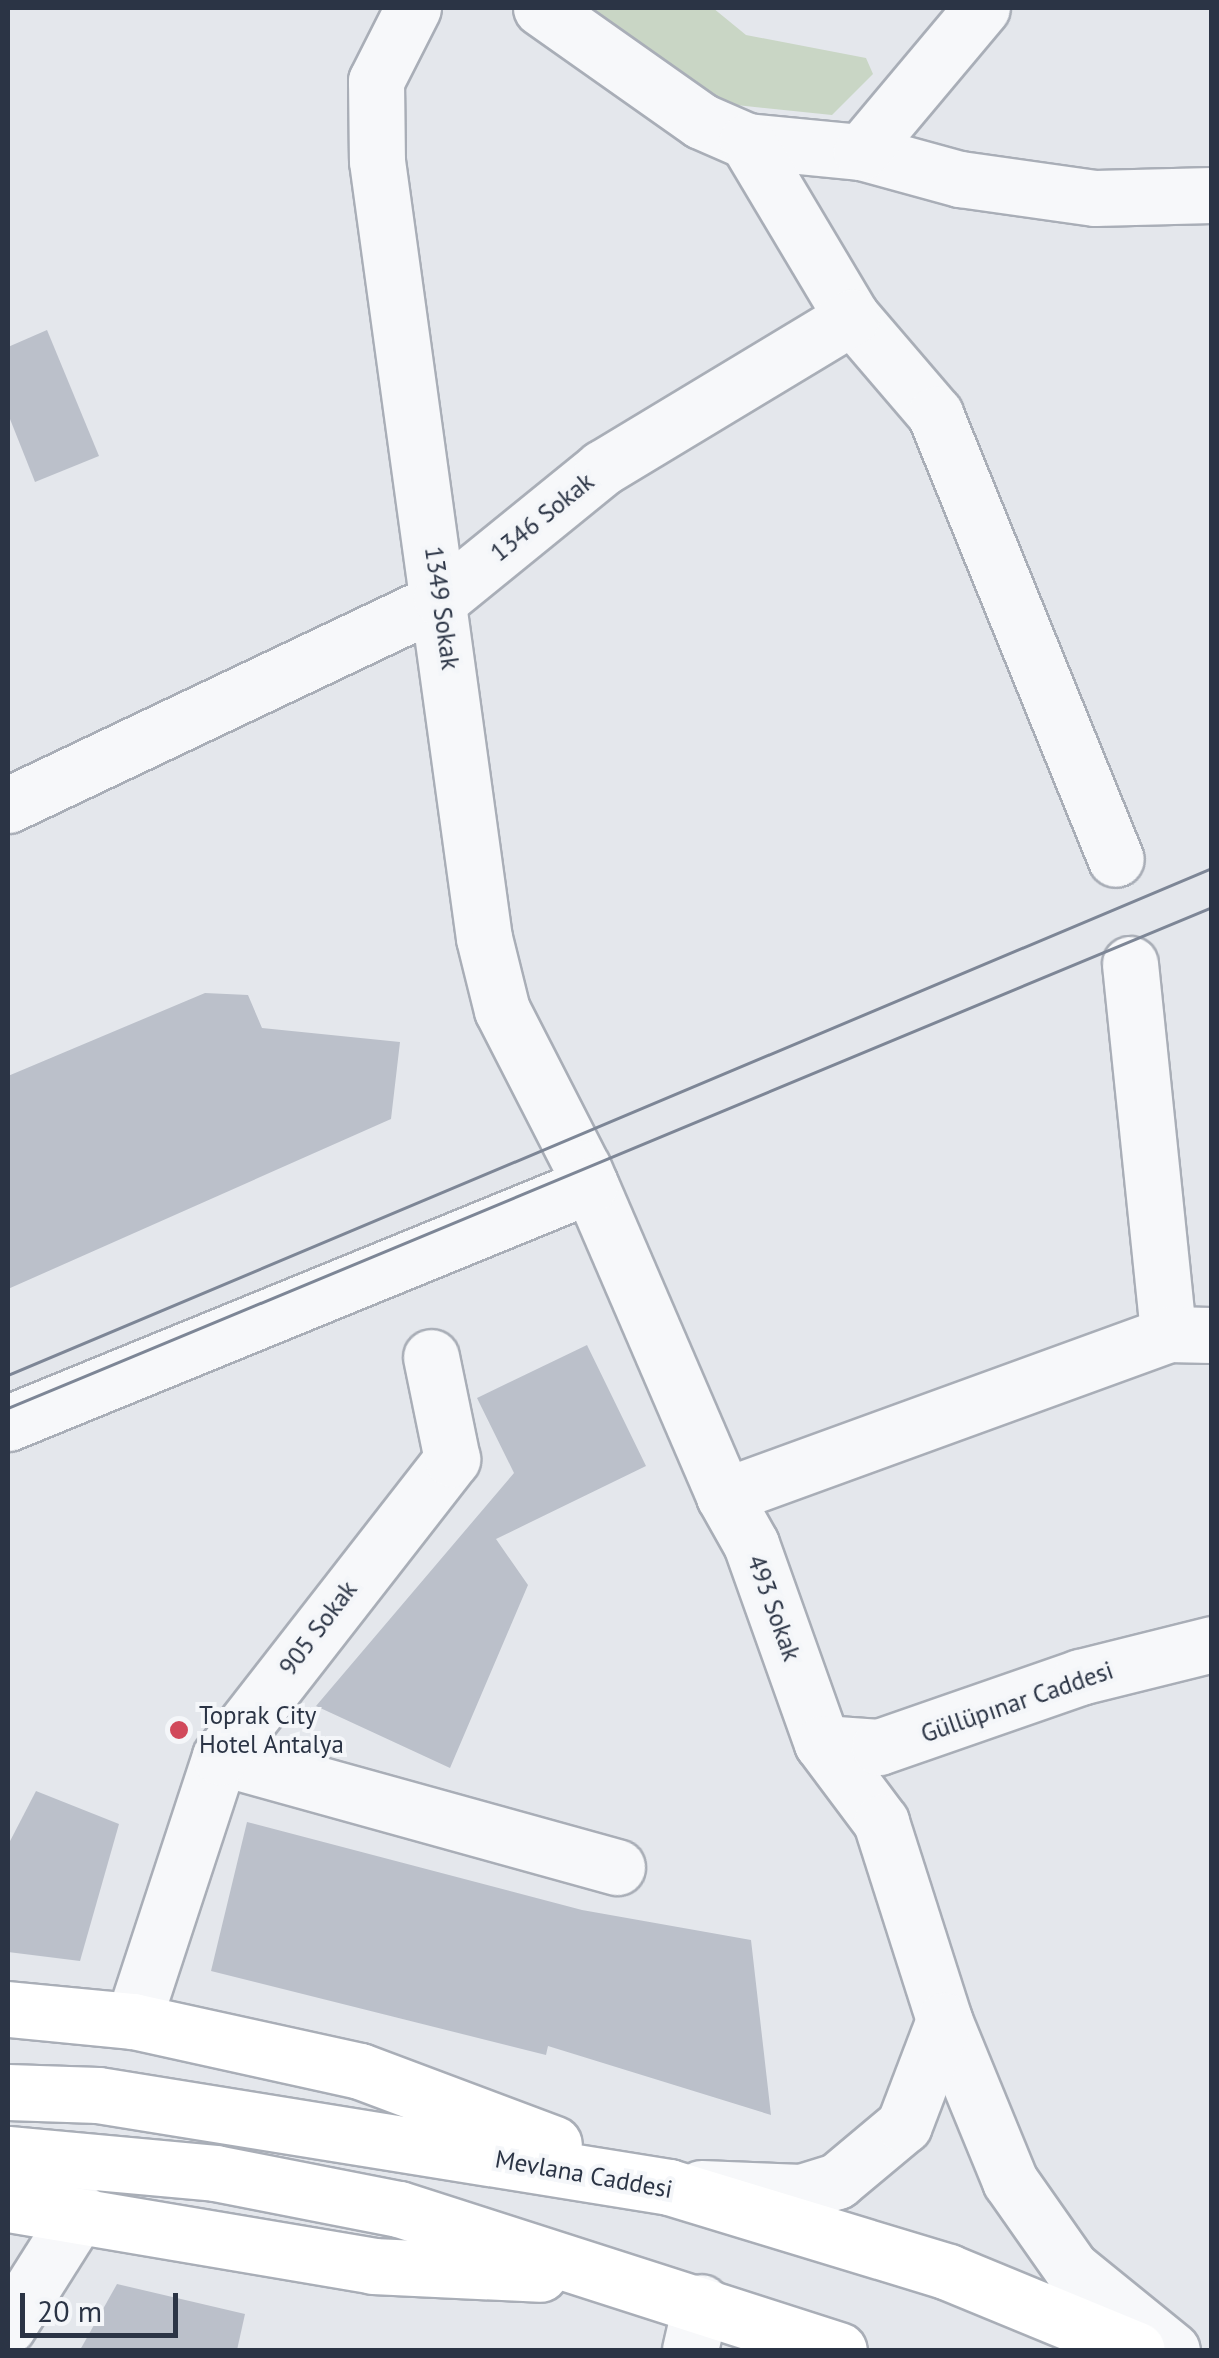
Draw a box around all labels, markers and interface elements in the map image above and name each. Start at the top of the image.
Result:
street label: 1346 Sokak [484,466,600,568]
street label: 1349 Sokak [419,544,465,672]
street label: 493 Sokak [741,1551,807,1665]
street label: 905 Sokak [273,1575,363,1681]
street label: Güllüpınar Caddesi [917,1655,1117,1749]
place label: Toprak City Hotel Antalya [199,1701,345,1760]
marker: Toprak City Hotel Antalya [168,1719,190,1741]
street label: Mevlana Caddesi [493,2144,675,2204]
scale bar [25,2273,182,2335]
text: 20 m [37,2291,102,2330]

